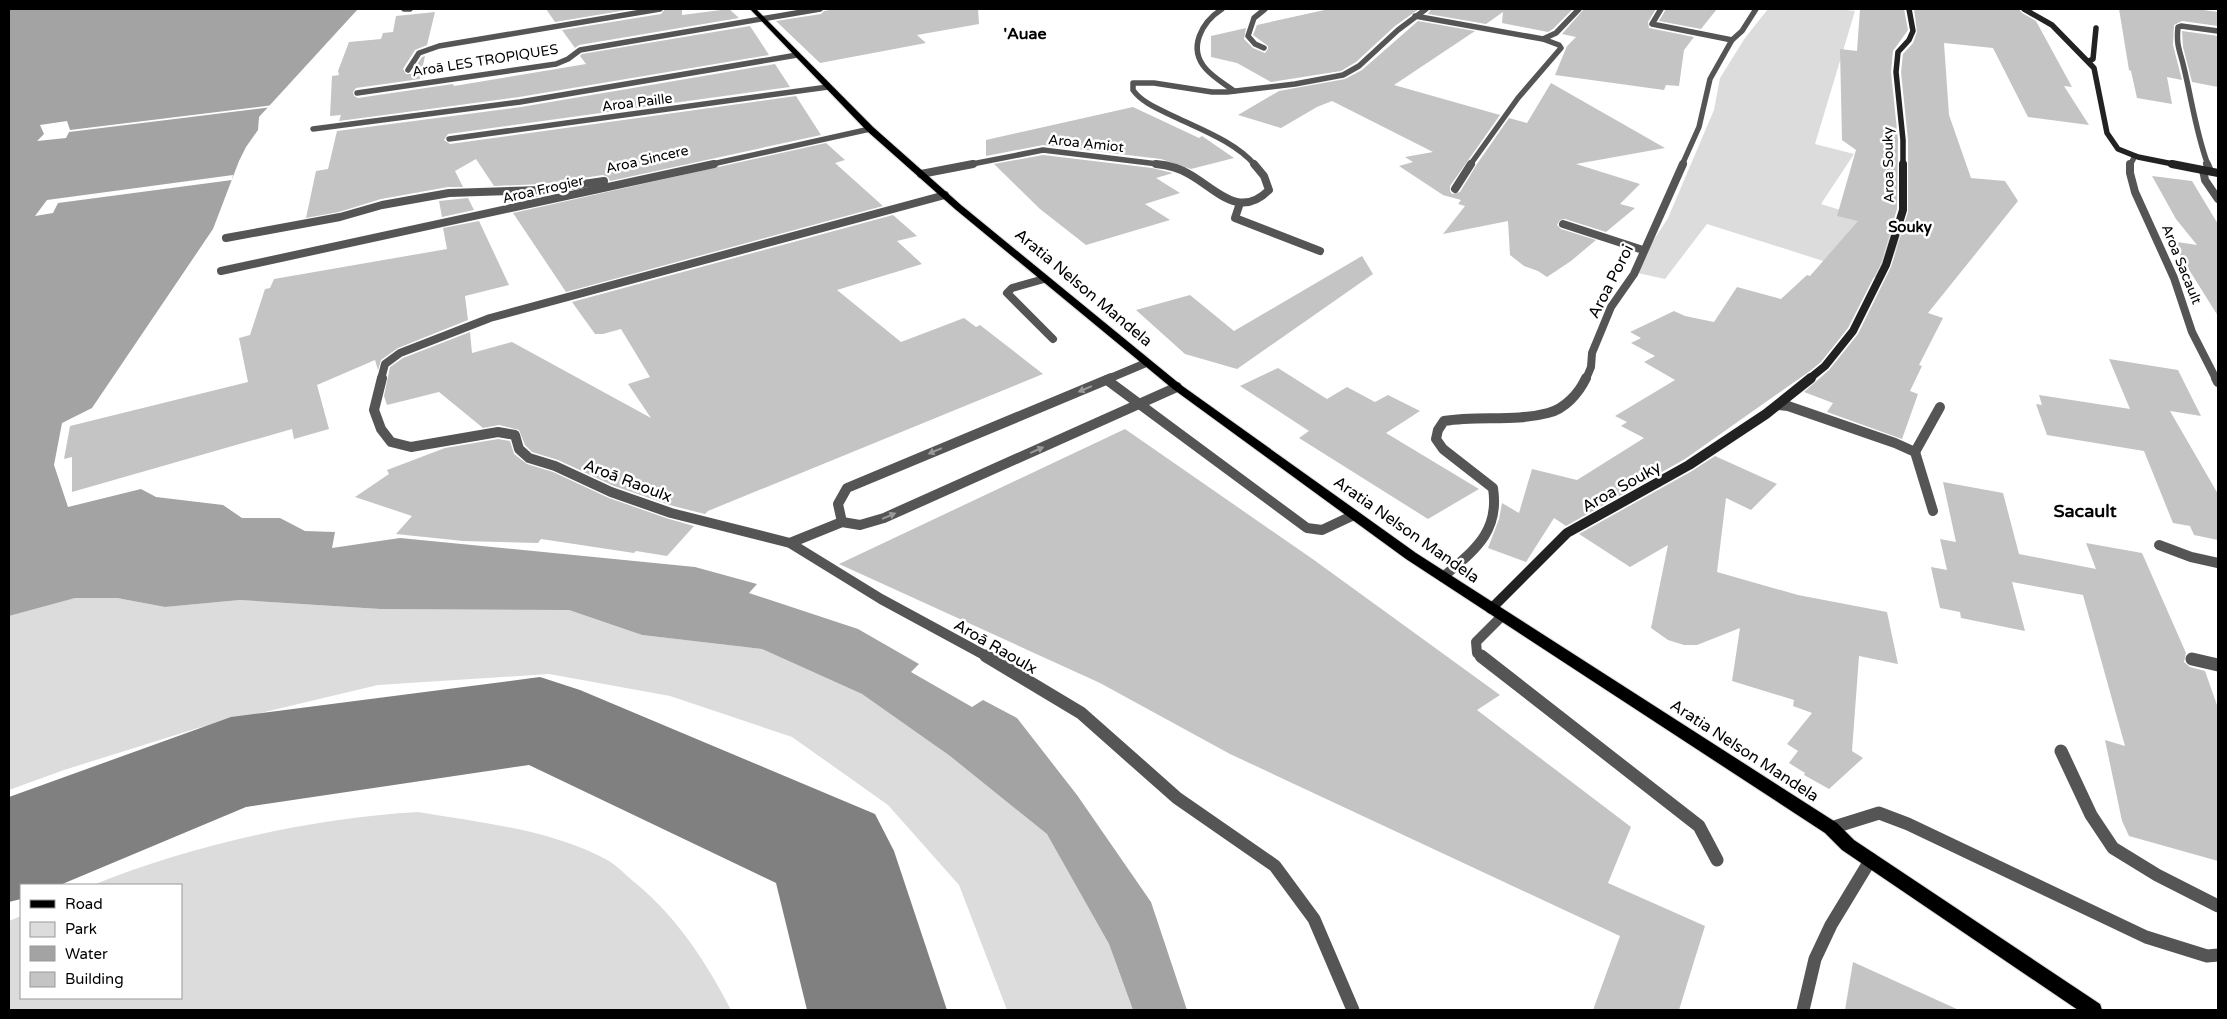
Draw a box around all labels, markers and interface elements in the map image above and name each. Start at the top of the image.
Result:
district label: 'Auae [1003,24,1047,44]
street label: Aroā LES TROPIQUES [411,40,560,80]
street label: Aroa Paille [601,90,673,115]
street label: Aroa Souky [1879,126,1898,203]
street label: Aroa Amiot [1047,131,1125,156]
street label: Aroa Sincere [604,142,690,177]
street label: Aroa Frogier [501,172,586,207]
district label: Souky [1888,218,1932,237]
street label: Aroa Sacault [2158,222,2206,307]
street label: Aratia Nelson Mandela [1011,224,1156,351]
street label: Aroa Poroi [1584,241,1638,322]
one-way arrow [1077,385,1092,393]
one-way arrow [1030,445,1044,453]
one-way arrow [928,448,942,456]
street label: Aroā Raoulx [581,455,675,507]
street label: Aroa Souky [1578,457,1665,517]
street label: Aratia Nelson Mandela [1330,472,1483,588]
district label: Sacault [2053,500,2117,522]
one-way arrow [882,512,897,520]
street label: Aroā Raoulx [950,615,1041,679]
street label: Aratia Nelson Mandela [1666,695,1823,806]
legend [20,884,182,999]
text: Road [65,895,103,913]
text: Park [65,920,97,938]
text: Water [65,945,108,963]
text: Building [65,970,124,988]

